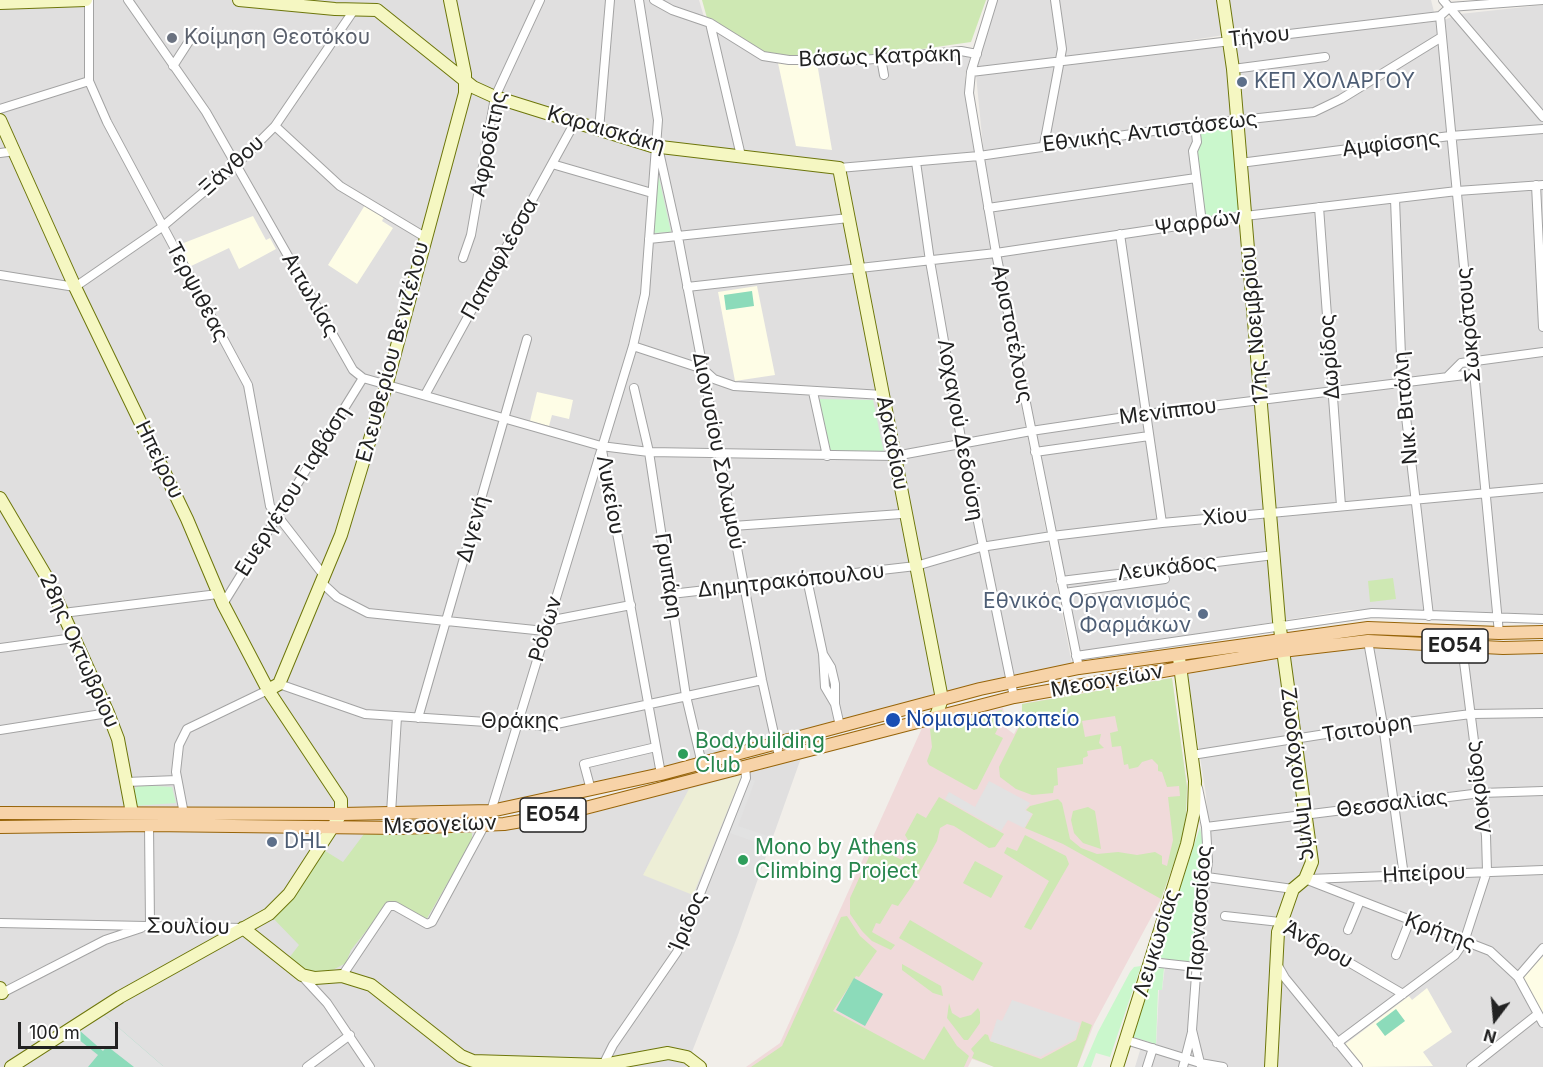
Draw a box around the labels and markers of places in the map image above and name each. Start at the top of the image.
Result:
place label: Κοίμηση Θεοτόκου [184,25,370,51]
marker: Κοίμηση Θεοτόκου [165,31,179,45]
place label: ΚΕΠ ΧΟΛΑΡΓΟΥ [1254,69,1415,95]
marker: ΚΕΠ ΧΟΛΑΡΓΟΥ [1235,75,1249,89]
place label: Εθνικός Οργανισμός Φαρμάκων [983,589,1191,639]
marker: Εθνικός Οργανισμός Φαρμάκων [1196,607,1210,621]
place label: Νομισματοκοπείο [906,707,1080,733]
marker: Νομισματοκοπείο [884,711,902,729]
place label: Bodybuilding Club [695,729,825,779]
marker: Bodybuilding Club [676,747,690,761]
place label: DHL [284,829,327,855]
marker: DHL [265,835,279,849]
place label: Mono by Athens Climbing Project [755,835,918,885]
marker: Mono by Athens Climbing Project [736,853,750,867]

